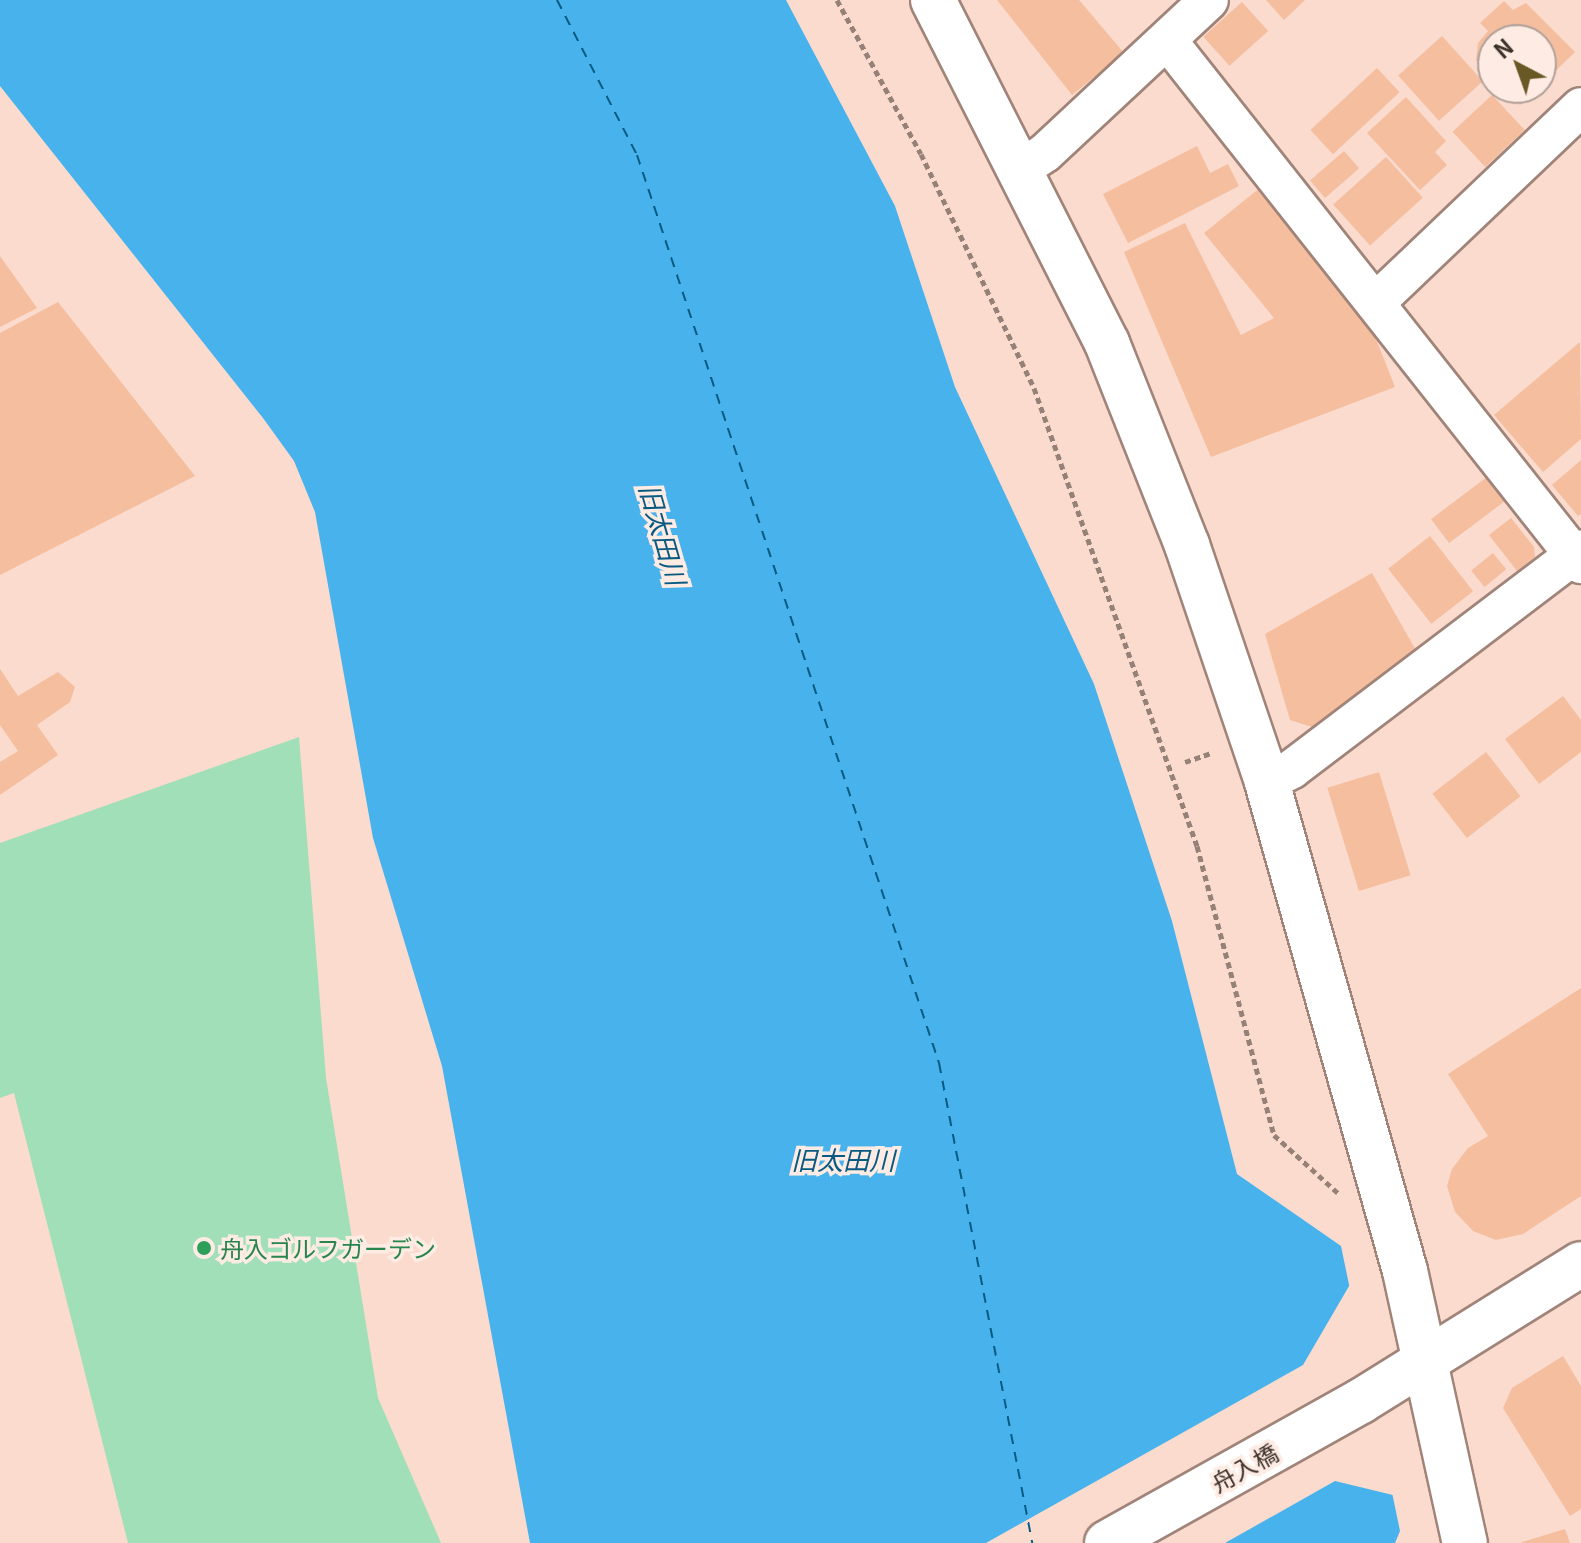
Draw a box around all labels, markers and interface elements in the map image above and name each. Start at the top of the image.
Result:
north arrow [1477,24,1557,104]
text: N [1486,30,1519,65]
water label: 旧太田川 [635,480,693,588]
water label: 旧太田川 [791,1143,895,1175]
place label: 舟入ゴルフガーデン [220,1234,436,1262]
marker: 舟入ゴルフガーデン [195,1239,213,1257]
street label: 舟入橋 [1206,1437,1282,1497]

